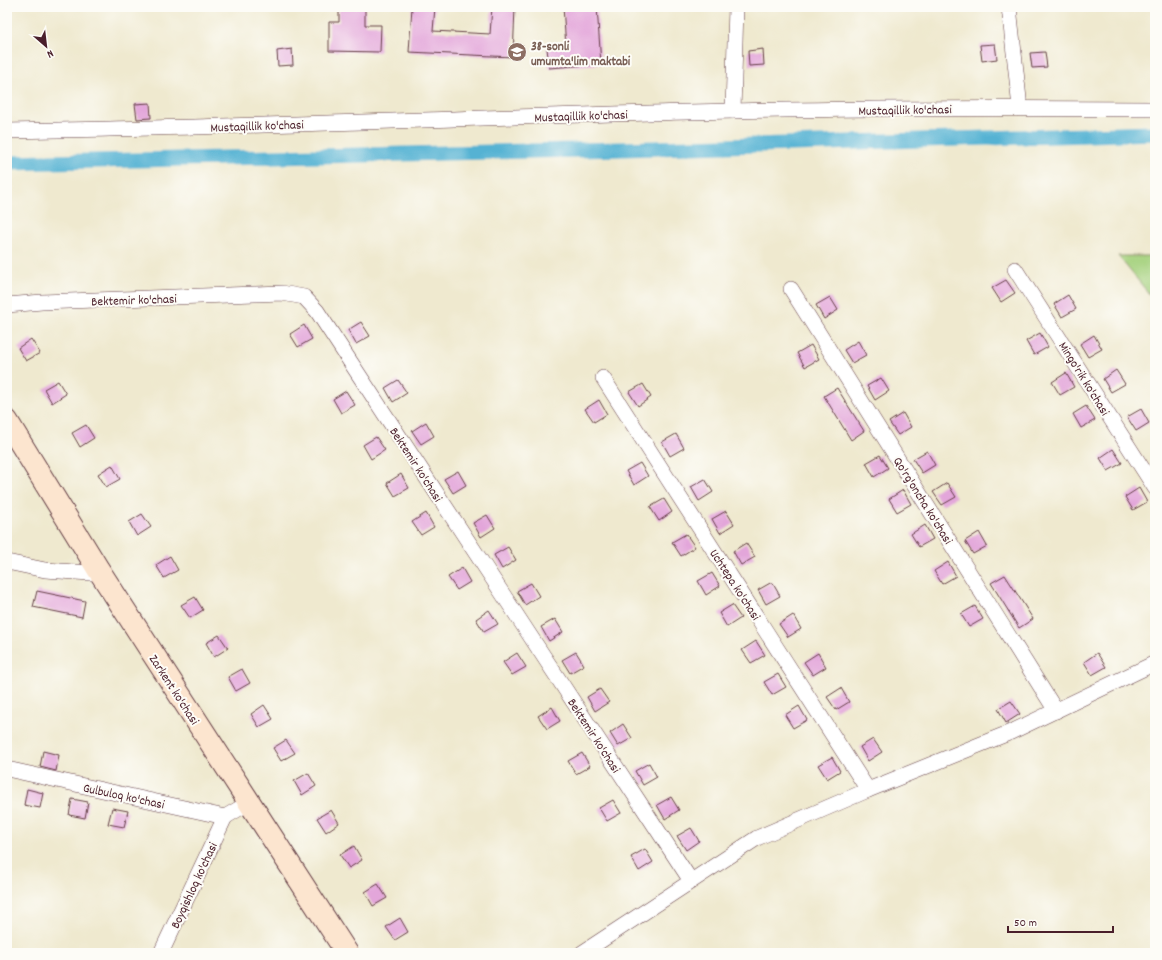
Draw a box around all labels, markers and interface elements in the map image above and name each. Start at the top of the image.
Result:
north arrow [26,26,66,66]
place label: 38-sonli umumta'lim maktabi [531,38,631,72]
school or university icon: 38-sonli umumta'lim maktabi [506,41,528,63]
text: N [43,45,56,62]
street label: Mustaqillik ko'chasi [858,101,953,122]
street label: Mustaqillik ko'chasi [534,106,629,129]
street label: Mustaqillik ko'chasi [210,116,305,139]
street label: Bektemir ko'chasi [91,290,178,312]
street label: Mingo'rik ko'chasi [1052,339,1114,421]
street label: Bektemir ko'chasi [384,424,447,507]
street label: Qo'rg'oncha ko'chasi [887,454,957,549]
street label: Uchtepa ko'chasi [704,546,764,625]
street label: Zarkent ko'chasi [143,652,203,730]
street label: Bektemir ko'chasi [562,695,625,778]
street label: Gulbuloq ko'chasi [81,780,167,815]
street label: Boyqishloq ko'chasi [167,839,224,932]
scale bar [1008,908,1113,934]
text: 50 m [1014,915,1037,932]

